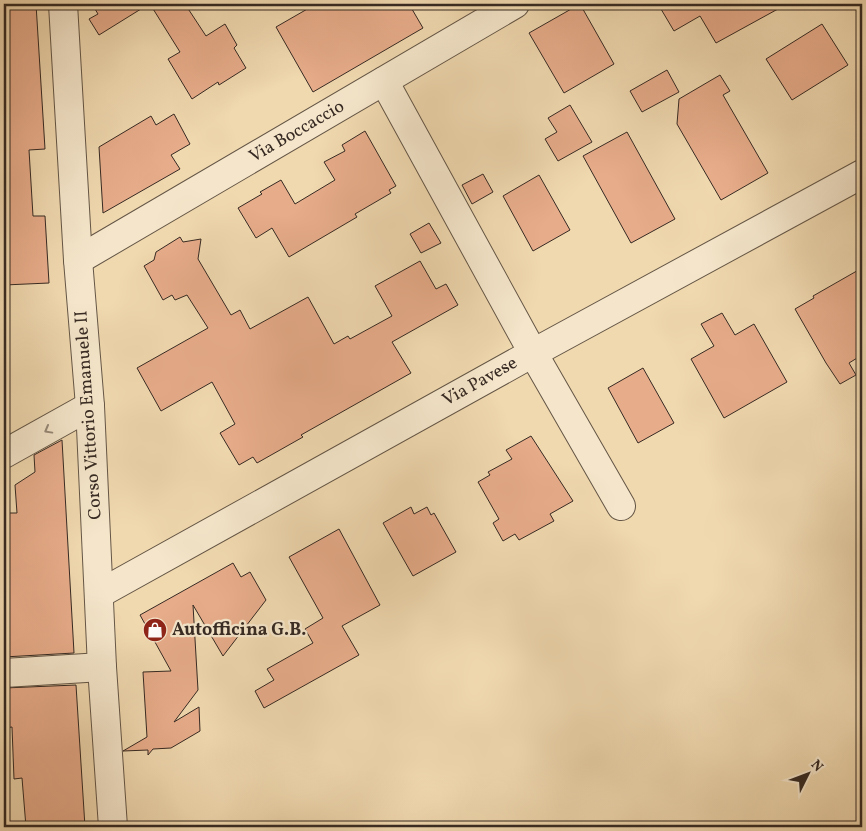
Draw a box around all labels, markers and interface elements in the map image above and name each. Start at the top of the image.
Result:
street label: Via Boccaccio [245,95,349,169]
street label: Corso Vittorio Emanuele II [69,310,109,520]
street label: Via Pavese [438,351,522,413]
one-way arrow [44,424,53,434]
shop icon: Autofficina G.B. [142,617,168,643]
place label: Autofficina G.B. [172,618,306,643]
north arrow [784,748,834,798]
text: N [806,756,827,776]

